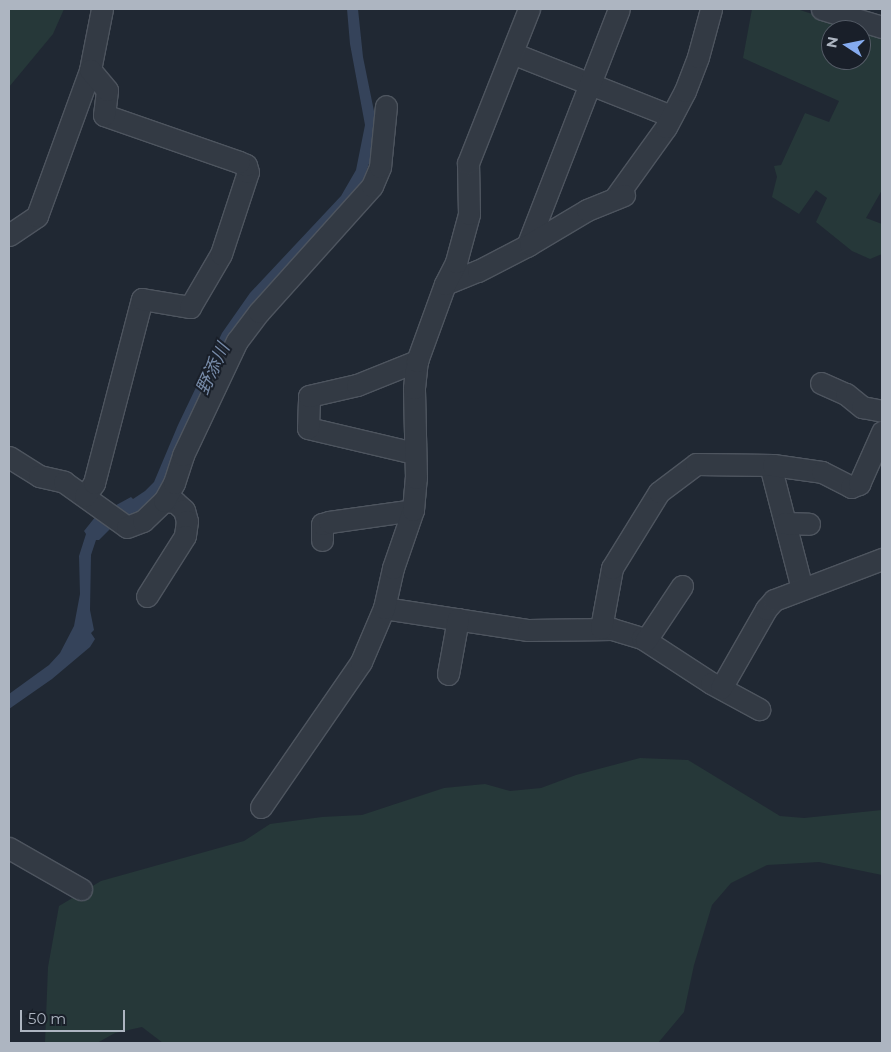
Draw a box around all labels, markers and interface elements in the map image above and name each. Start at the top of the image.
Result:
north arrow [821,20,871,70]
text: N [822,35,842,50]
water label: 野添川 [192,340,234,398]
scale bar [22,1000,128,1032]
text: 50 m [28,1009,66,1028]

